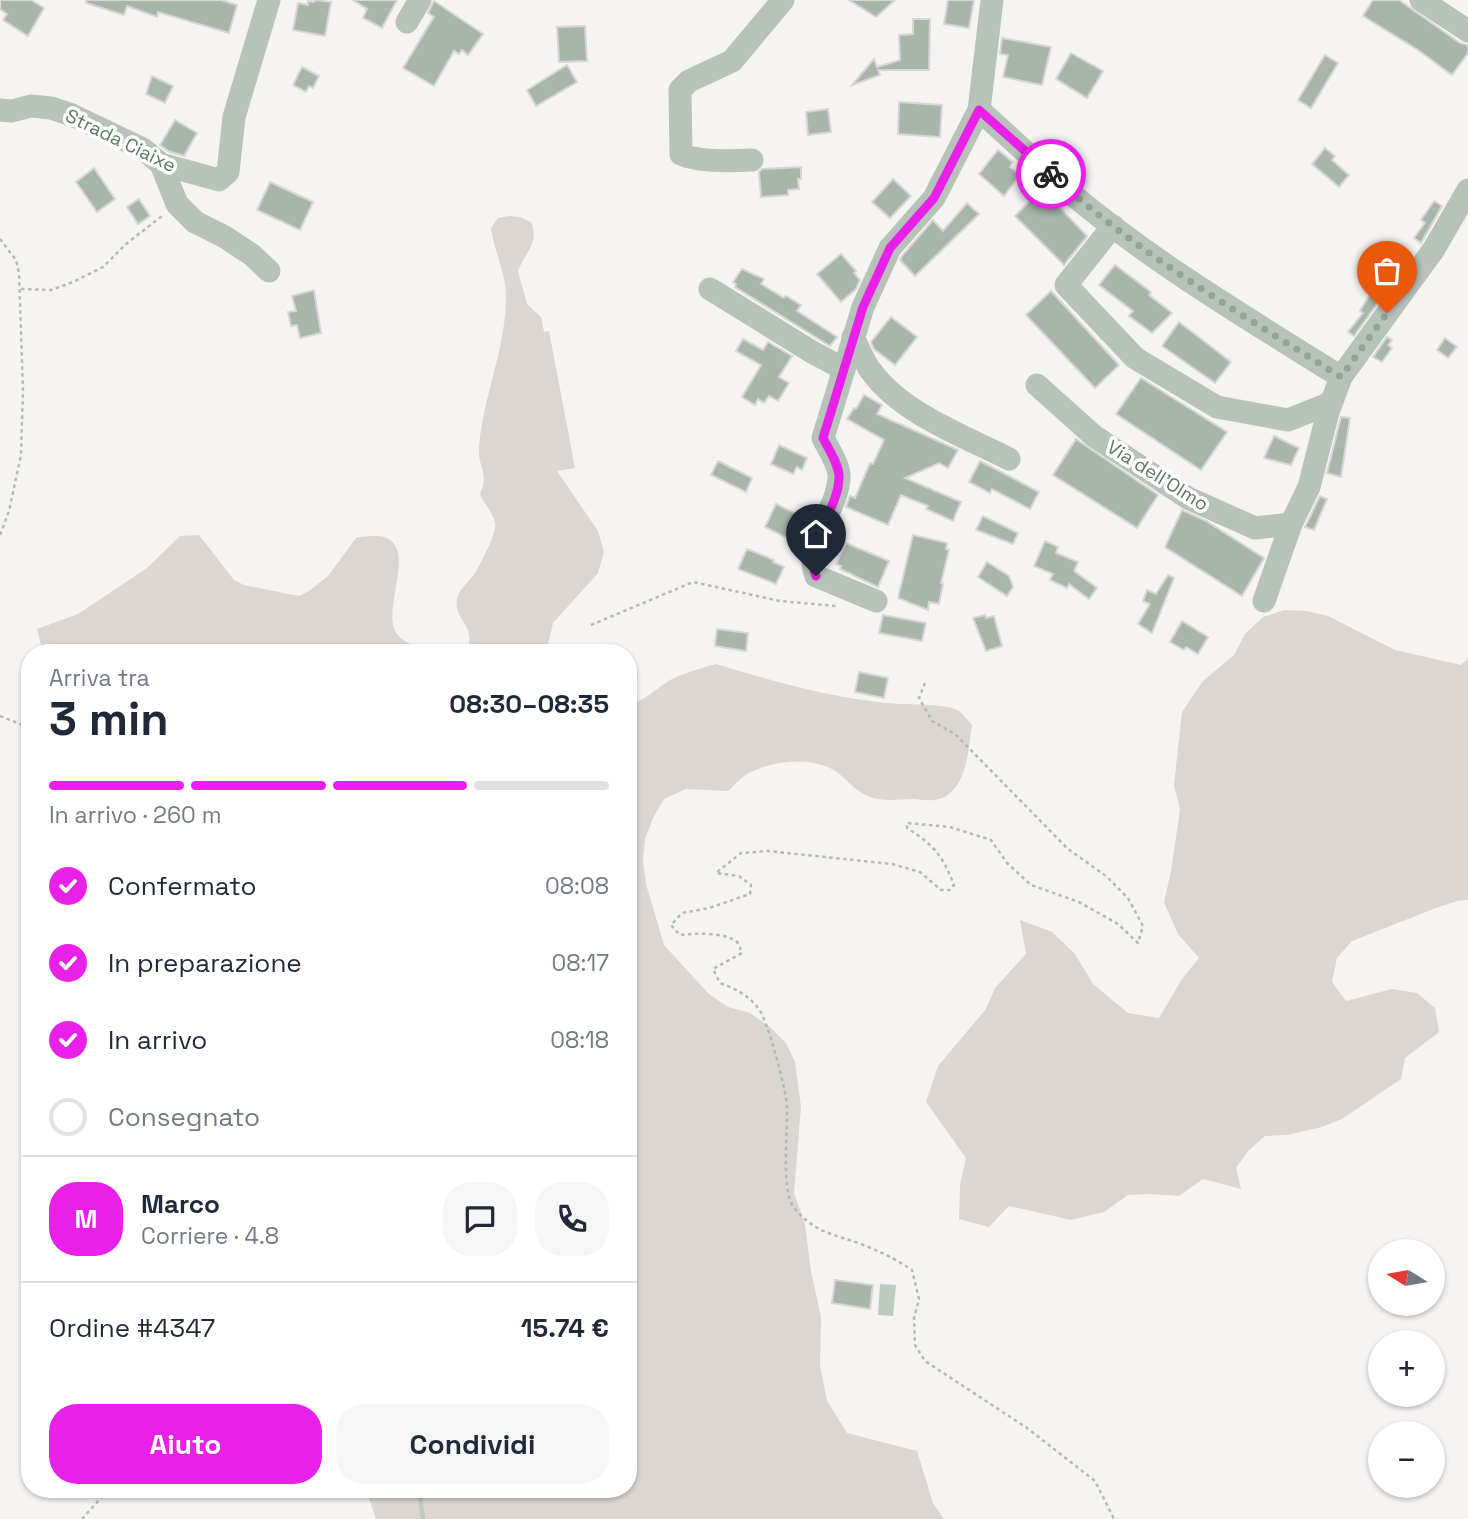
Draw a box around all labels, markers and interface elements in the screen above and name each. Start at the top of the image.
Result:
street label: Strada Ciaixe [61,103,180,178]
courier [1016,139,1086,209]
icon: bike [1032,155,1070,193]
pin [1357,241,1417,313]
icon: bag [1368,252,1406,290]
street label: Via dell'Olmo [1102,434,1213,517]
pin [786,504,846,576]
icon: home [797,515,835,553]
text: Arriva tra [49,663,150,693]
text: 08:30–08:35 [449,687,609,721]
text: 3 min [49,690,169,748]
text: In arrivo · 260 m [49,800,221,830]
icon: check [49,867,87,905]
text: Confermato [108,869,256,903]
text: 08:08 [545,871,609,901]
icon: check [49,944,87,982]
text: In preparazione [108,946,302,980]
text: 08:17 [552,948,609,978]
icon: check [49,1021,87,1059]
text: In arrivo [108,1023,207,1057]
text: 08:18 [550,1025,609,1055]
text: Consegnato [108,1100,260,1134]
button: chat [443,1182,517,1256]
button: phone [535,1182,609,1256]
text: Marco [141,1187,220,1221]
text: M [75,1202,97,1236]
text: Corriere · 4.8 [141,1221,279,1251]
north arrow [1368,1239,1446,1316]
map controls [1368,1239,1445,1498]
text: Ordine #4347 [49,1311,215,1345]
text: 15.74 € [521,1311,609,1345]
button: + [1368,1330,1445,1407]
button: Aiuto [49,1404,322,1484]
button: Condividi [336,1404,609,1484]
button: − [1368,1421,1445,1498]

